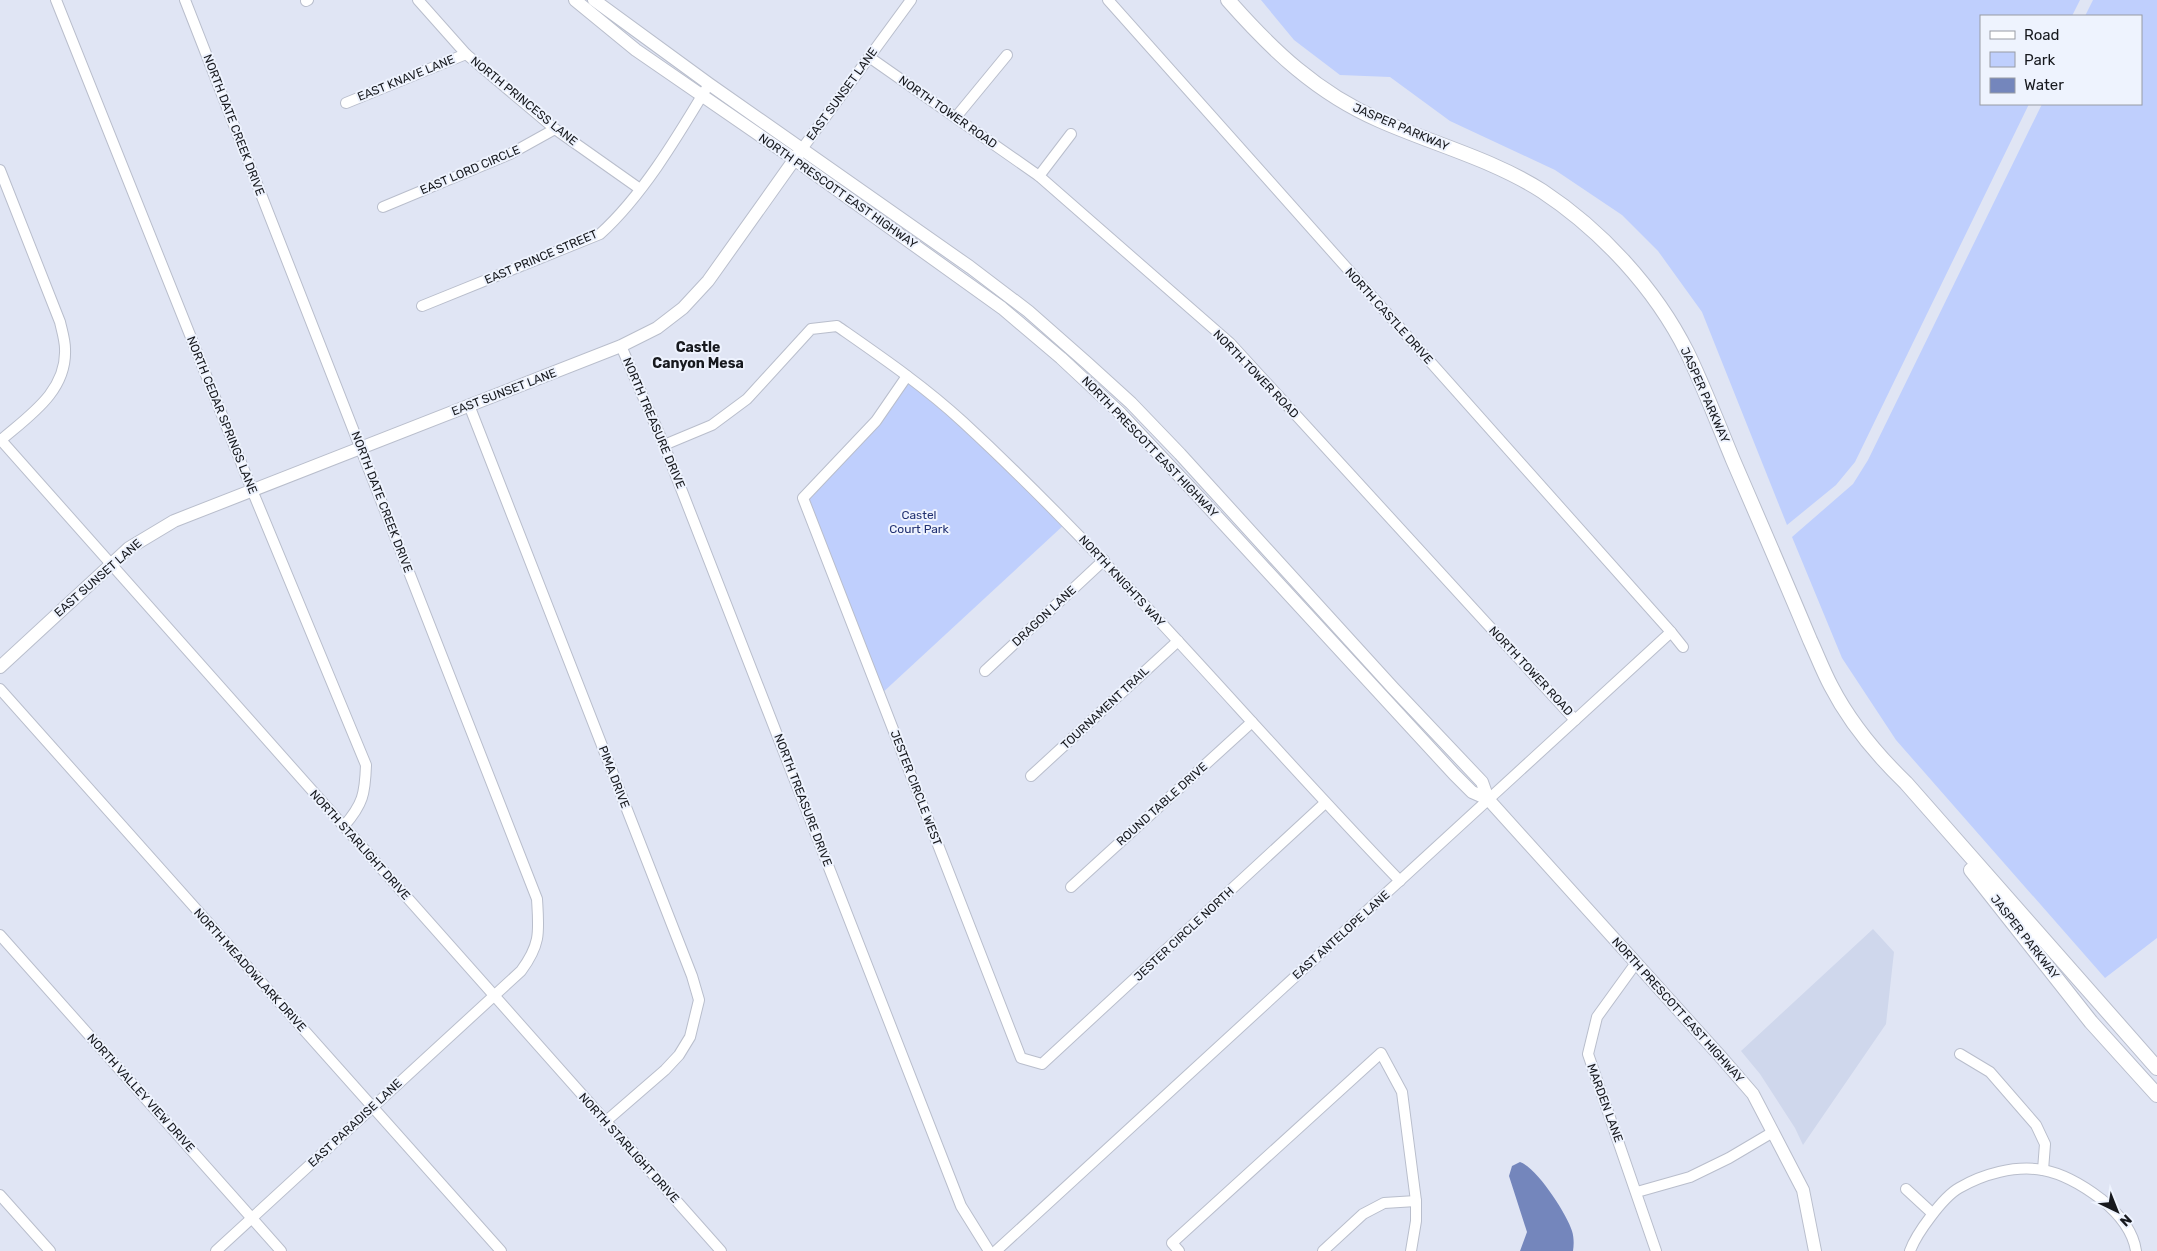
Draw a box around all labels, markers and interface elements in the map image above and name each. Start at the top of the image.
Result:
legend [1980,15,2142,105]
text: Road [2024,26,2060,44]
street label: EAST SUNSET LANE [804,45,880,143]
text: Park [2024,51,2055,69]
street label: NORTH DATE CREEK DRIVE [201,52,267,198]
street label: EAST KNAVE LANE [355,52,457,104]
street label: NORTH PRINCESS LANE [468,54,580,148]
street label: NORTH TOWER ROAD [896,73,1000,151]
text: Water [2024,76,2064,94]
street label: JASPER PARKWAY [1351,100,1451,154]
street label: NORTH PRESCOTT EAST HIGHWAY [756,131,920,251]
street label: EAST LORD CIRCLE [418,143,522,197]
street label: EAST PRINCE STREET [482,227,600,287]
street label: NORTH CASTLE DRIVE [1342,265,1436,367]
street label: NORTH TOWER ROAD [1210,327,1302,421]
street label: NORTH CEDAR SPRINGS LANE [184,334,260,496]
district label: Castle Canyon Mesa [652,339,744,372]
street label: JASPER PARKWAY [1678,345,1732,445]
street label: NORTH TREASURE DRIVE [620,355,688,491]
street label: EAST SUNSET LANE [450,366,558,418]
street label: NORTH PRESCOTT EAST HIGHWAY [1079,374,1221,521]
street label: NORTH DATE CREEK DRIVE [349,429,415,575]
park label: Castel Court Park [889,508,949,536]
street label: NORTH KNIGHTS WAY [1076,532,1168,630]
street label: EAST SUNSET LANE [51,536,145,620]
street label: DRAGON LANE [1009,583,1079,649]
street label: NORTH TOWER ROAD [1486,623,1576,719]
street label: TOURNAMENT TRAIL [1058,664,1152,752]
street label: JESTER CIRCLE WEST [888,728,944,848]
street label: NORTH TREASURE DRIVE [771,732,835,868]
street label: PIMA DRIVE [596,744,632,810]
street label: ROUND TABLE DRIVE [1114,760,1210,848]
street label: NORTH STARLIGHT DRIVE [307,787,413,903]
street label: JESTER CIRCLE NORTH [1131,884,1237,984]
street label: EAST ANTELOPE LANE [1290,888,1392,982]
street label: JASPER PARKWAY [1988,892,2062,982]
street label: NORTH MEADOWLARK DRIVE [191,906,309,1034]
street label: NORTH PRESCOTT EAST HIGHWAY [1609,935,1747,1086]
street label: NORTH VALLEY VIEW DRIVE [84,1031,198,1155]
street label: MARDEN LANE [1584,1062,1626,1144]
street label: EAST PARADISE LANE [305,1076,405,1170]
street label: NORTH STARLIGHT DRIVE [576,1090,682,1206]
north arrow [2092,1186,2142,1236]
text: N [2116,1210,2135,1230]

